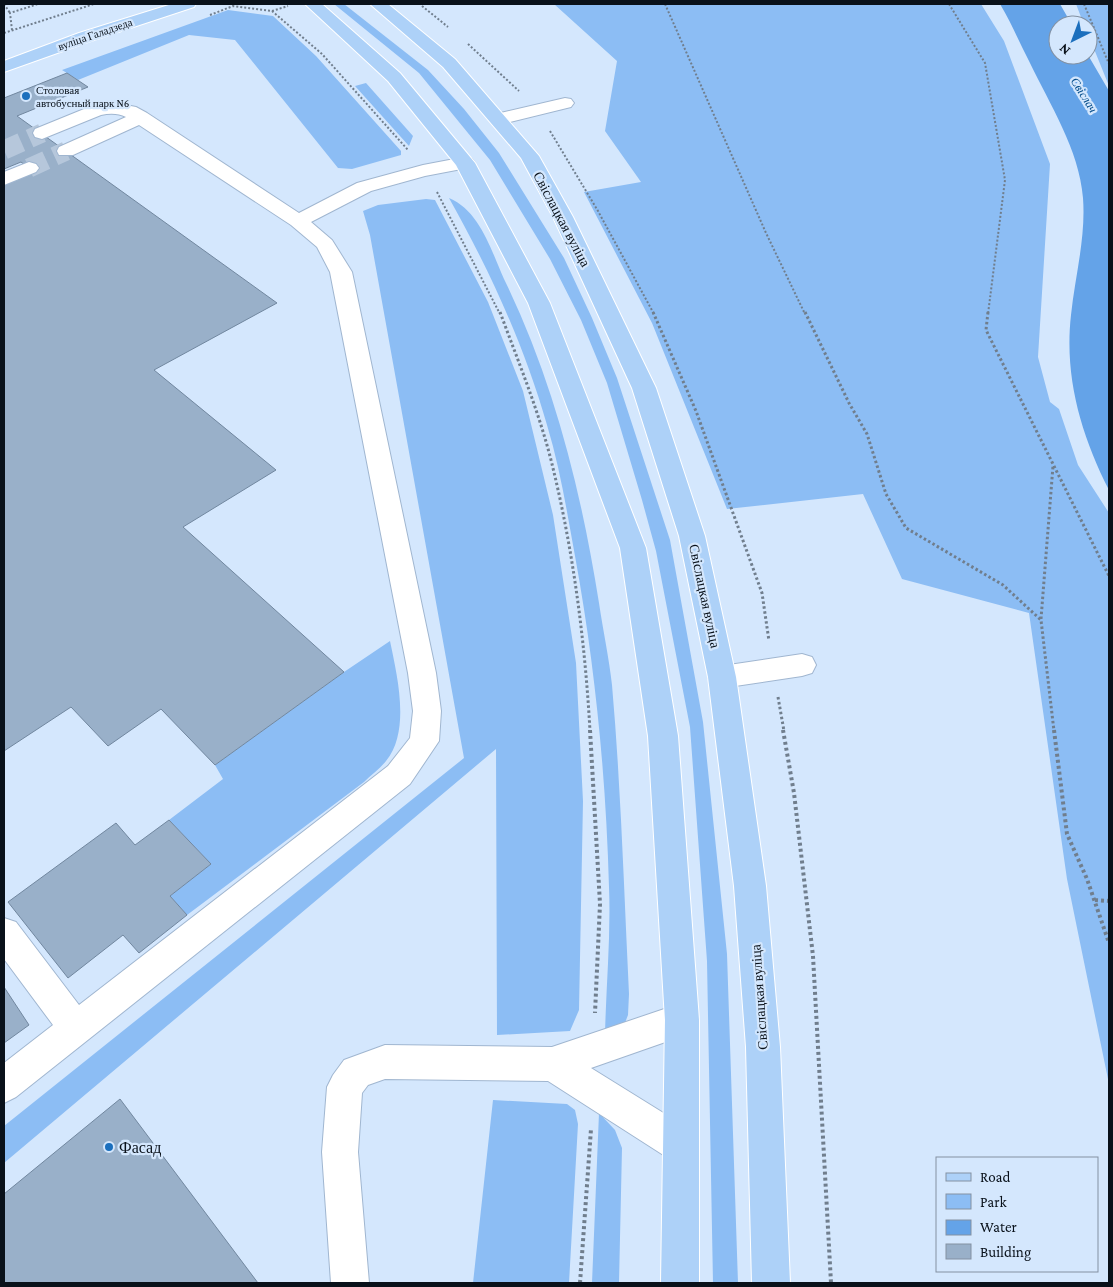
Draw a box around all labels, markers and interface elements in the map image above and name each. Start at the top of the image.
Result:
north arrow [1048,15,1098,65]
street label: вуліца Галадзеда [56,16,134,52]
text: N [1055,40,1073,59]
water label: Свіслач [1068,75,1100,115]
place label: Столовая автобусный парк N6 [36,84,129,109]
marker: Столовая автобусный парк N6 [20,90,32,102]
street label: Свіслацкая вуліца [530,169,594,270]
street label: Свіслацкая вуліца [686,543,724,650]
street label: Свіслацкая вуліца [747,943,771,1050]
place label: Фасад [119,1139,161,1157]
marker: Фасад [103,1141,115,1153]
legend [936,1157,1098,1272]
text: Road [980,1169,1011,1185]
text: Park [980,1194,1007,1210]
text: Water [980,1219,1017,1235]
text: Building [980,1244,1031,1261]

